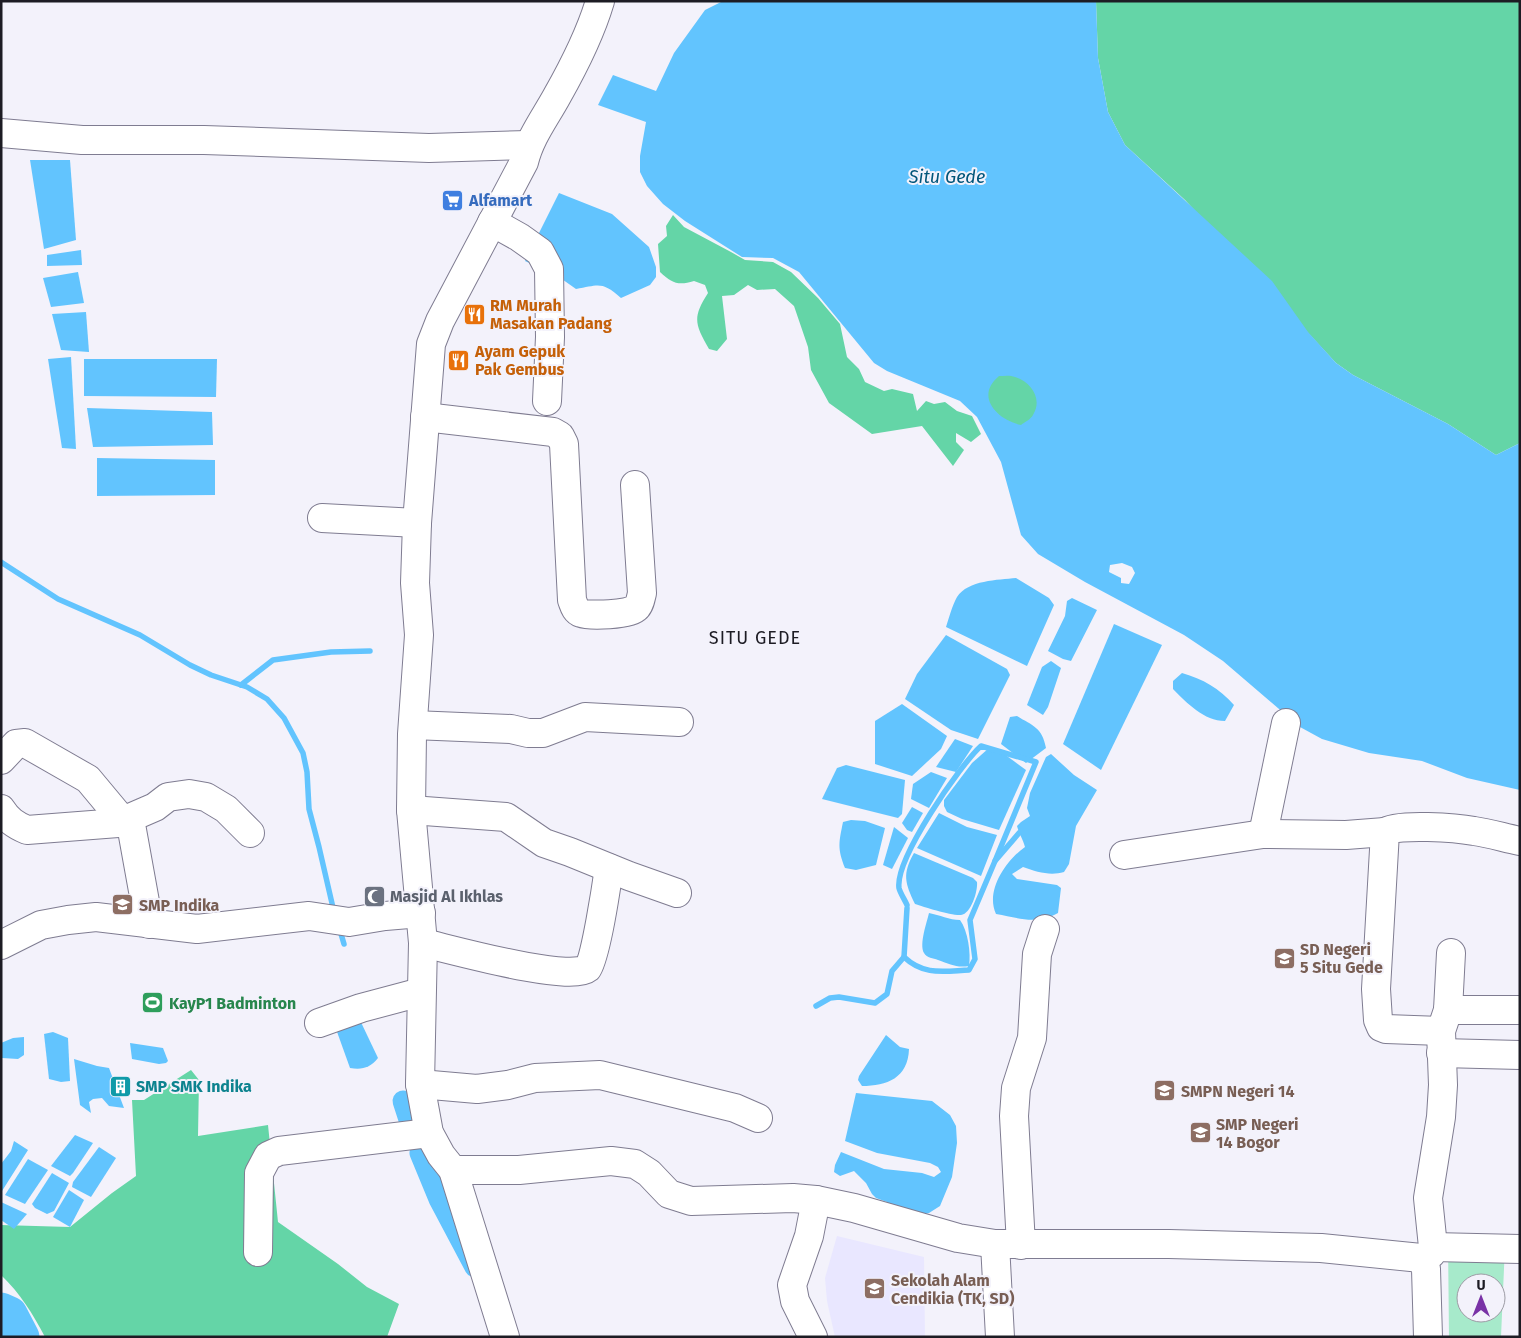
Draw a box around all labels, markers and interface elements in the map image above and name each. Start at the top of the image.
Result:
water label: Situ Gede [908,166,985,188]
supermarket icon: Alfamart [441,188,465,212]
place label: Alfamart [468,191,533,210]
place label: RM Murah Masakan Padang [490,296,612,333]
restaurant icon: RM Murah Masakan Padang [462,302,486,326]
place label: Ayam Gepuk Pak Gembus [474,342,565,379]
restaurant icon: Ayam Gepuk Pak Gembus [447,348,471,372]
district label: SITU GEDE [709,627,801,649]
mosque icon: Masjid Al Ikhlas [362,884,386,908]
place label: Masjid Al Ikhlas [390,887,503,906]
school or university icon: SMP Indika [111,893,135,917]
place label: SMP Indika [139,896,220,915]
place label: SD Negeri 5 Situ Gede [1300,940,1383,977]
school or university icon: SD Negeri 5 Situ Gede [1272,946,1296,970]
sports icon: KayP1 Badminton [141,991,165,1015]
place label: KayP1 Badminton [169,994,296,1013]
building icon: SMP SMK Indika [108,1074,132,1098]
place label: SMP SMK Indika [136,1077,252,1096]
school or university icon: SMPN Negeri 14 [1153,1079,1177,1103]
place label: SMPN Negeri 14 [1181,1082,1295,1101]
place label: SMP Negeri 14 Bogor [1216,1115,1299,1152]
school or university icon: SMP Negeri 14 Bogor [1188,1121,1212,1145]
place label: Sekolah Alam Cendikia (TK, SD) [891,1271,1014,1308]
north arrow [1456,1273,1506,1323]
school or university icon: Sekolah Alam Cendikia (TK, SD) [863,1277,887,1301]
text: U [1476,1277,1486,1294]

